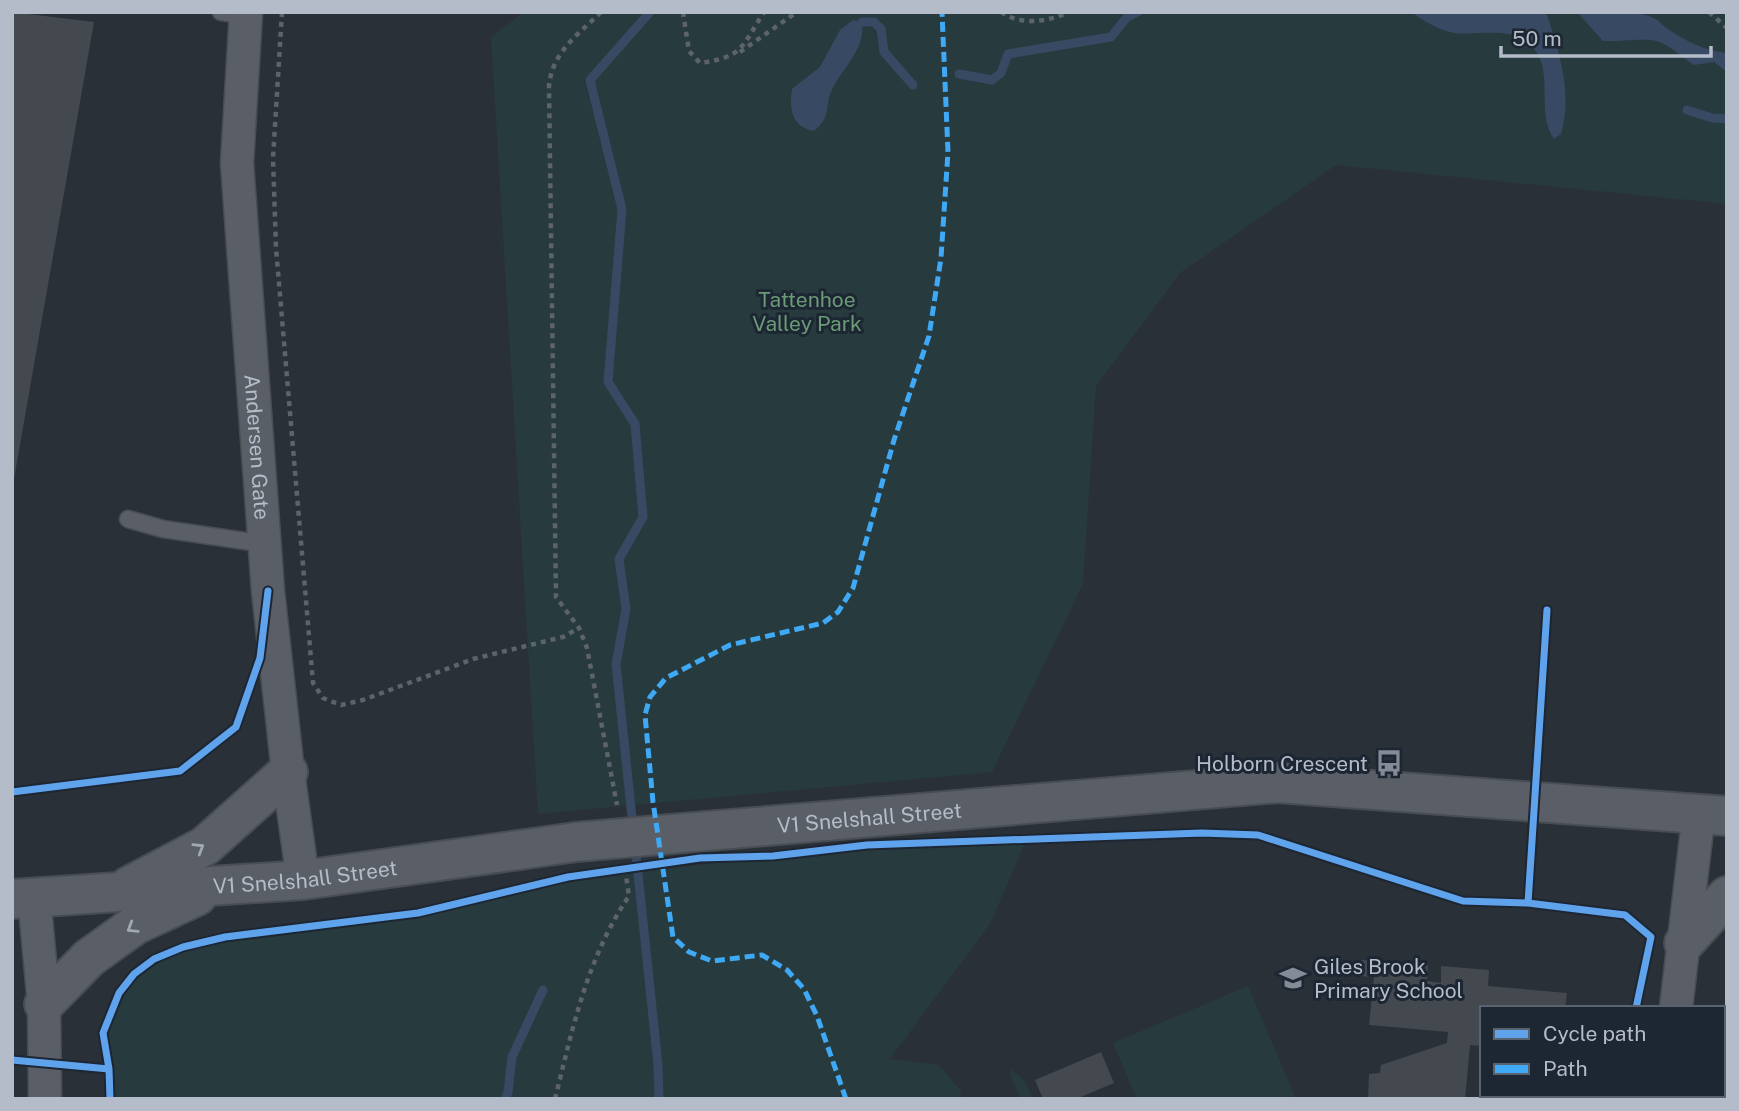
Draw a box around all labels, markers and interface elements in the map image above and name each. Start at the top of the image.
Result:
scale bar [1501,14,1711,58]
text: 50 m [1512,26,1562,51]
park label: Tattenhoe Valley Park [752,287,862,336]
street label: Andersen Gate [240,373,275,521]
bus stop icon: Holborn Crescent [1374,748,1404,778]
place label: Holborn Crescent [1196,751,1368,776]
street label: V1 Snelshall Street [776,797,963,838]
one-way arrow [192,843,205,856]
street label: V1 Snelshall Street [212,855,399,898]
one-way arrow [126,920,139,933]
place label: Giles Brook Primary School [1314,954,1463,1003]
school or university icon: Giles Brook Primary School [1278,963,1308,993]
legend [1480,1006,1725,1097]
text: Cycle path [1543,1021,1646,1046]
text: Path [1543,1056,1588,1081]

